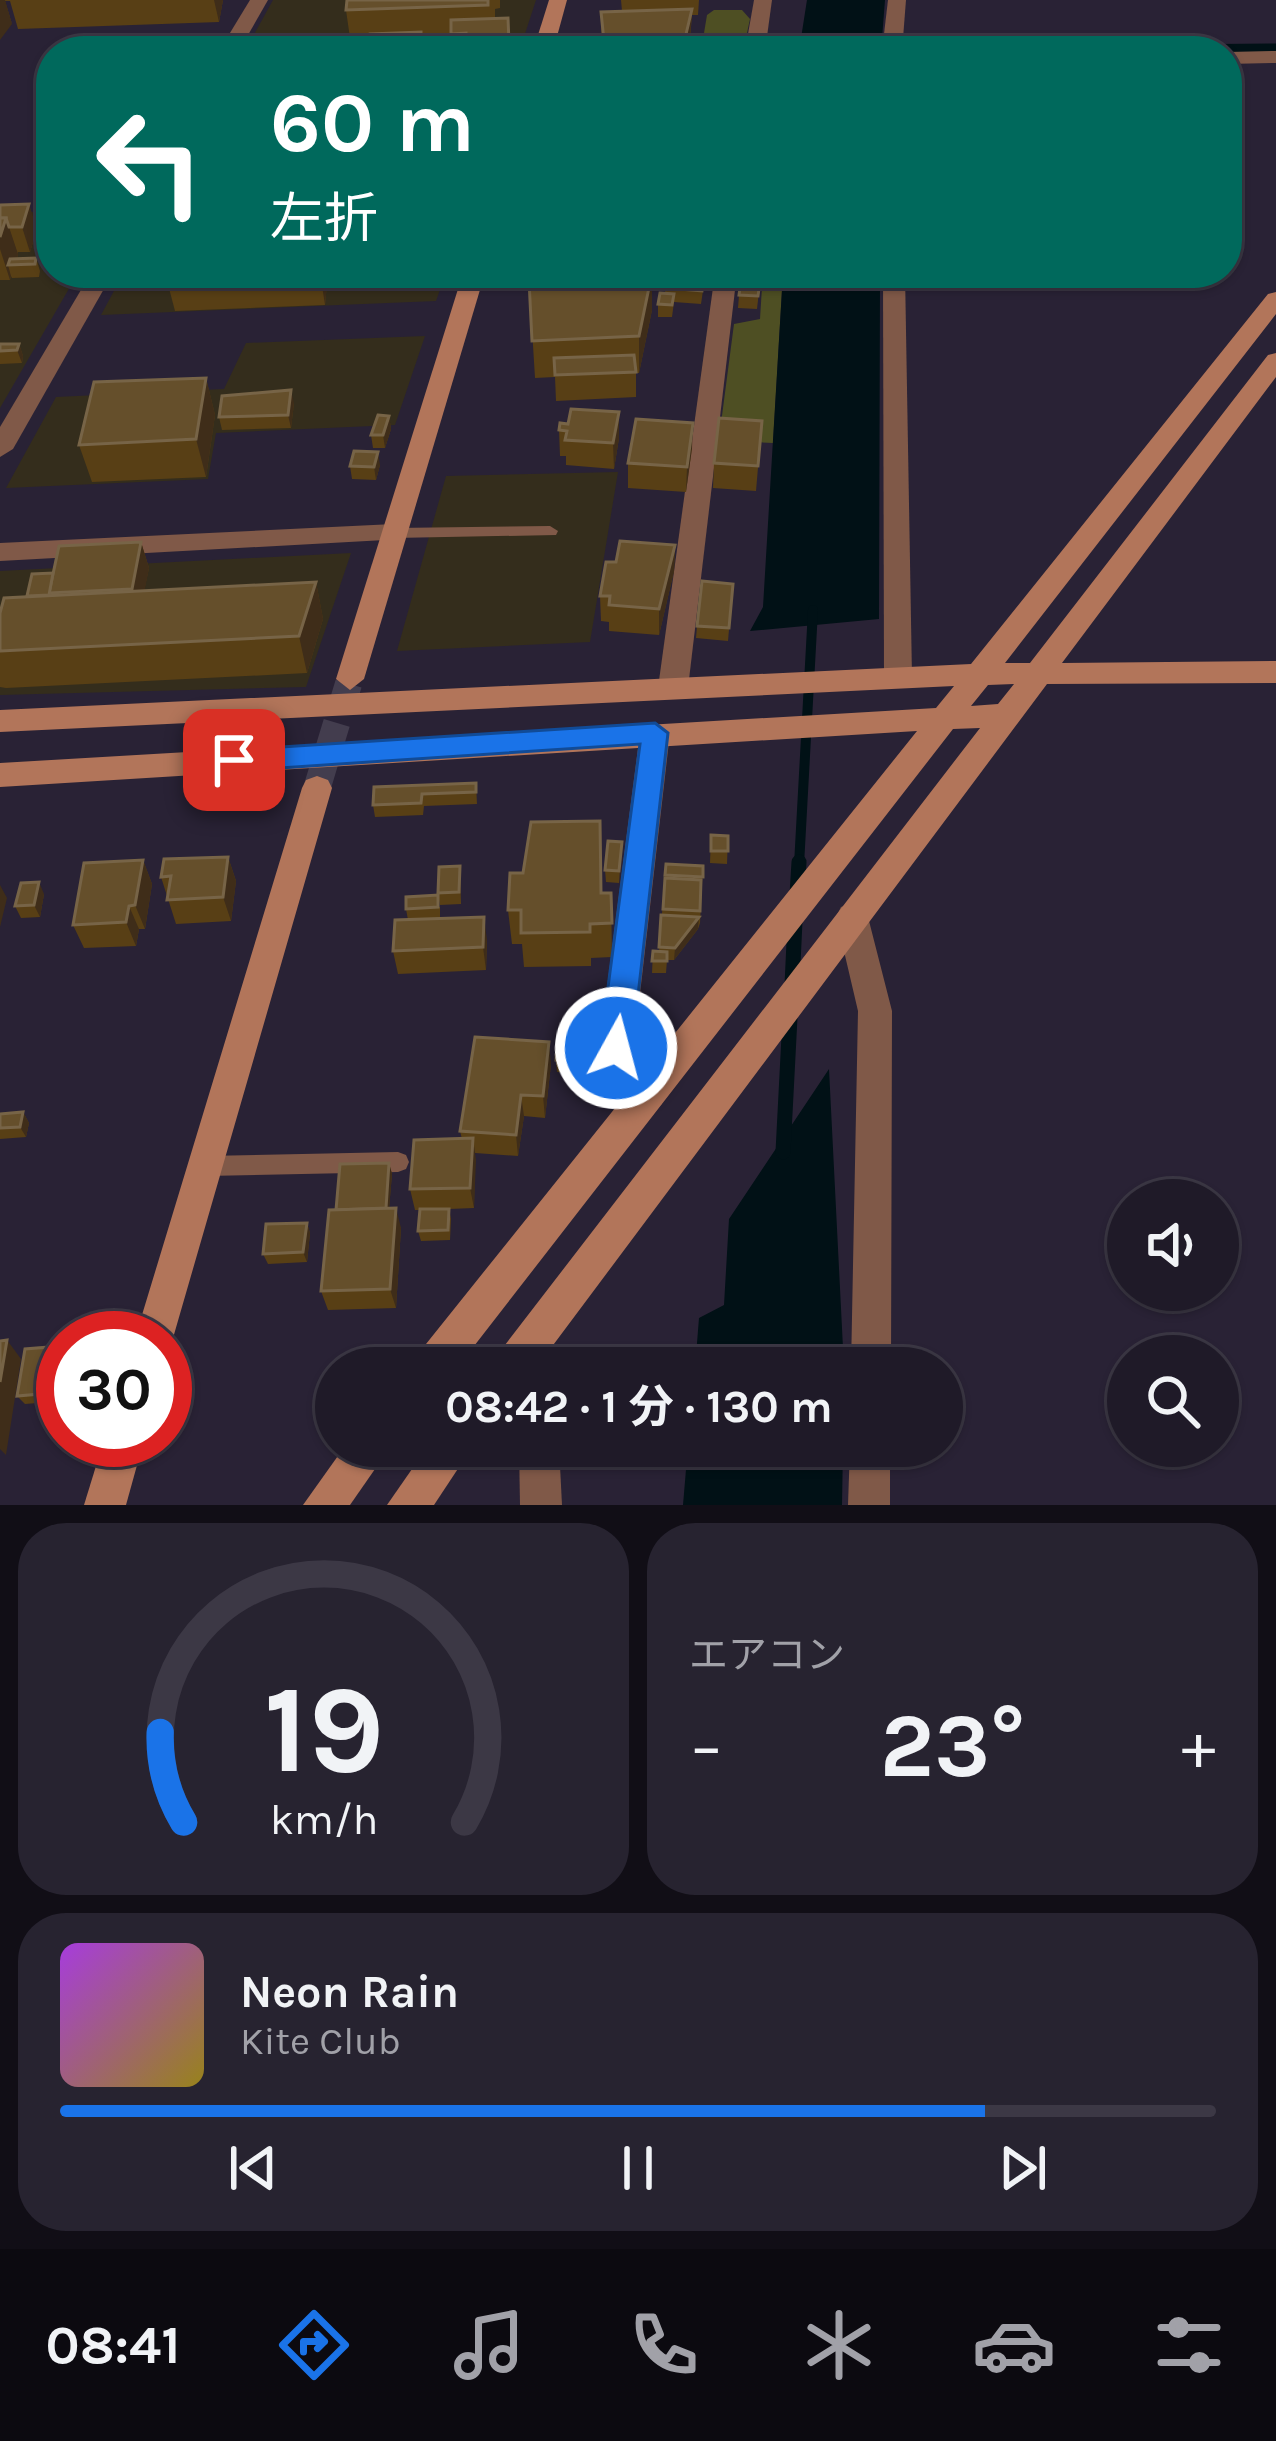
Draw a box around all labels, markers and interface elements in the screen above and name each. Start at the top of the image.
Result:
text: 60 m [270,74,475,172]
icon: left [72,84,228,240]
text: 左折 [270,187,378,251]
pin [183,709,285,811]
icon: arrive [201,727,267,793]
position arrow [553,985,679,1111]
map controls [1107,1179,1239,1467]
button: sound [1107,1179,1239,1311]
speed limit sign: 30 [36,1311,192,1467]
button: search [1107,1335,1239,1467]
text: 08:42 · 1 分 · 130 m [445,1381,833,1433]
text: エアコン [689,1632,845,1678]
text: 19 [263,1657,384,1802]
text: 23° [880,1693,1025,1799]
text: − [689,1707,724,1785]
text: + [1181,1707,1216,1785]
text: km/h [269,1795,378,1845]
text: Neon Rain [240,1966,459,2018]
text: Kite Club [240,2018,401,2064]
icon: previous [220,2135,286,2201]
icon: pause [605,2135,671,2201]
icon: next [990,2135,1056,2201]
icon: directions [272,2303,356,2387]
icon: music [447,2303,531,2387]
icon: phone [622,2303,706,2387]
icon: climate [797,2303,881,2387]
icon: car [972,2303,1056,2387]
icon: filters [1147,2303,1231,2387]
text: 08:41 [46,2313,181,2377]

